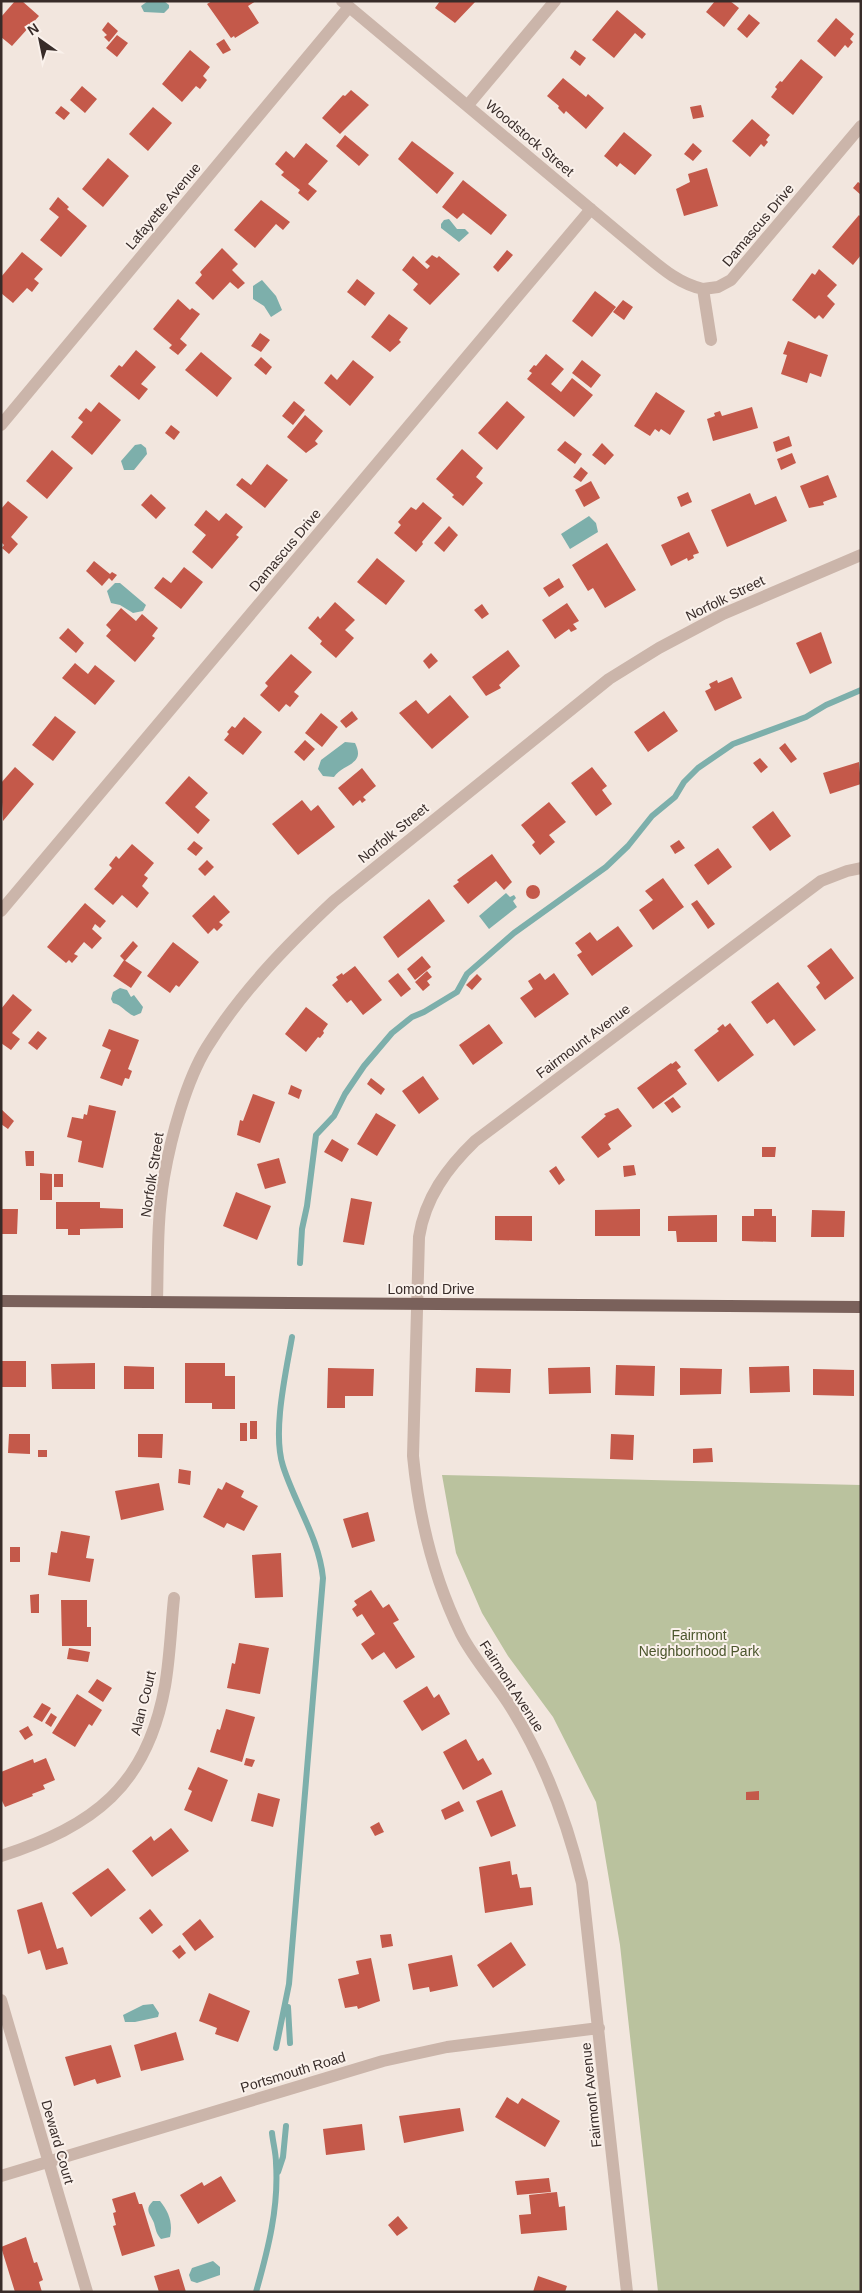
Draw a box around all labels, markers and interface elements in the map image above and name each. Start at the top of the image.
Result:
north arrow [15,15,65,65]
text: N [24,20,42,39]
street label: Woodstock Street [483,96,577,180]
street label: Lafayette Avenue [122,159,204,252]
street label: Damascus Drive [719,180,797,269]
street label: Damascus Drive [246,505,324,594]
street label: Norfolk Street [683,572,767,624]
street label: Norfolk Street [355,800,431,866]
street label: Fairmount Avenue [533,1000,633,1082]
street label: Norfolk Street [137,1131,167,1219]
street label: Lomond Drive [387,1281,475,1297]
park label: Fairmont Neighborhood Park [639,1627,760,1659]
street label: Fairmont Avenue [477,1637,548,1735]
street label: Alan Court [127,1669,159,1737]
street label: Fairmont Avenue [578,2041,604,2148]
street label: Portsmouth Road [239,2048,347,2096]
street label: Deward Court [38,2098,78,2186]

